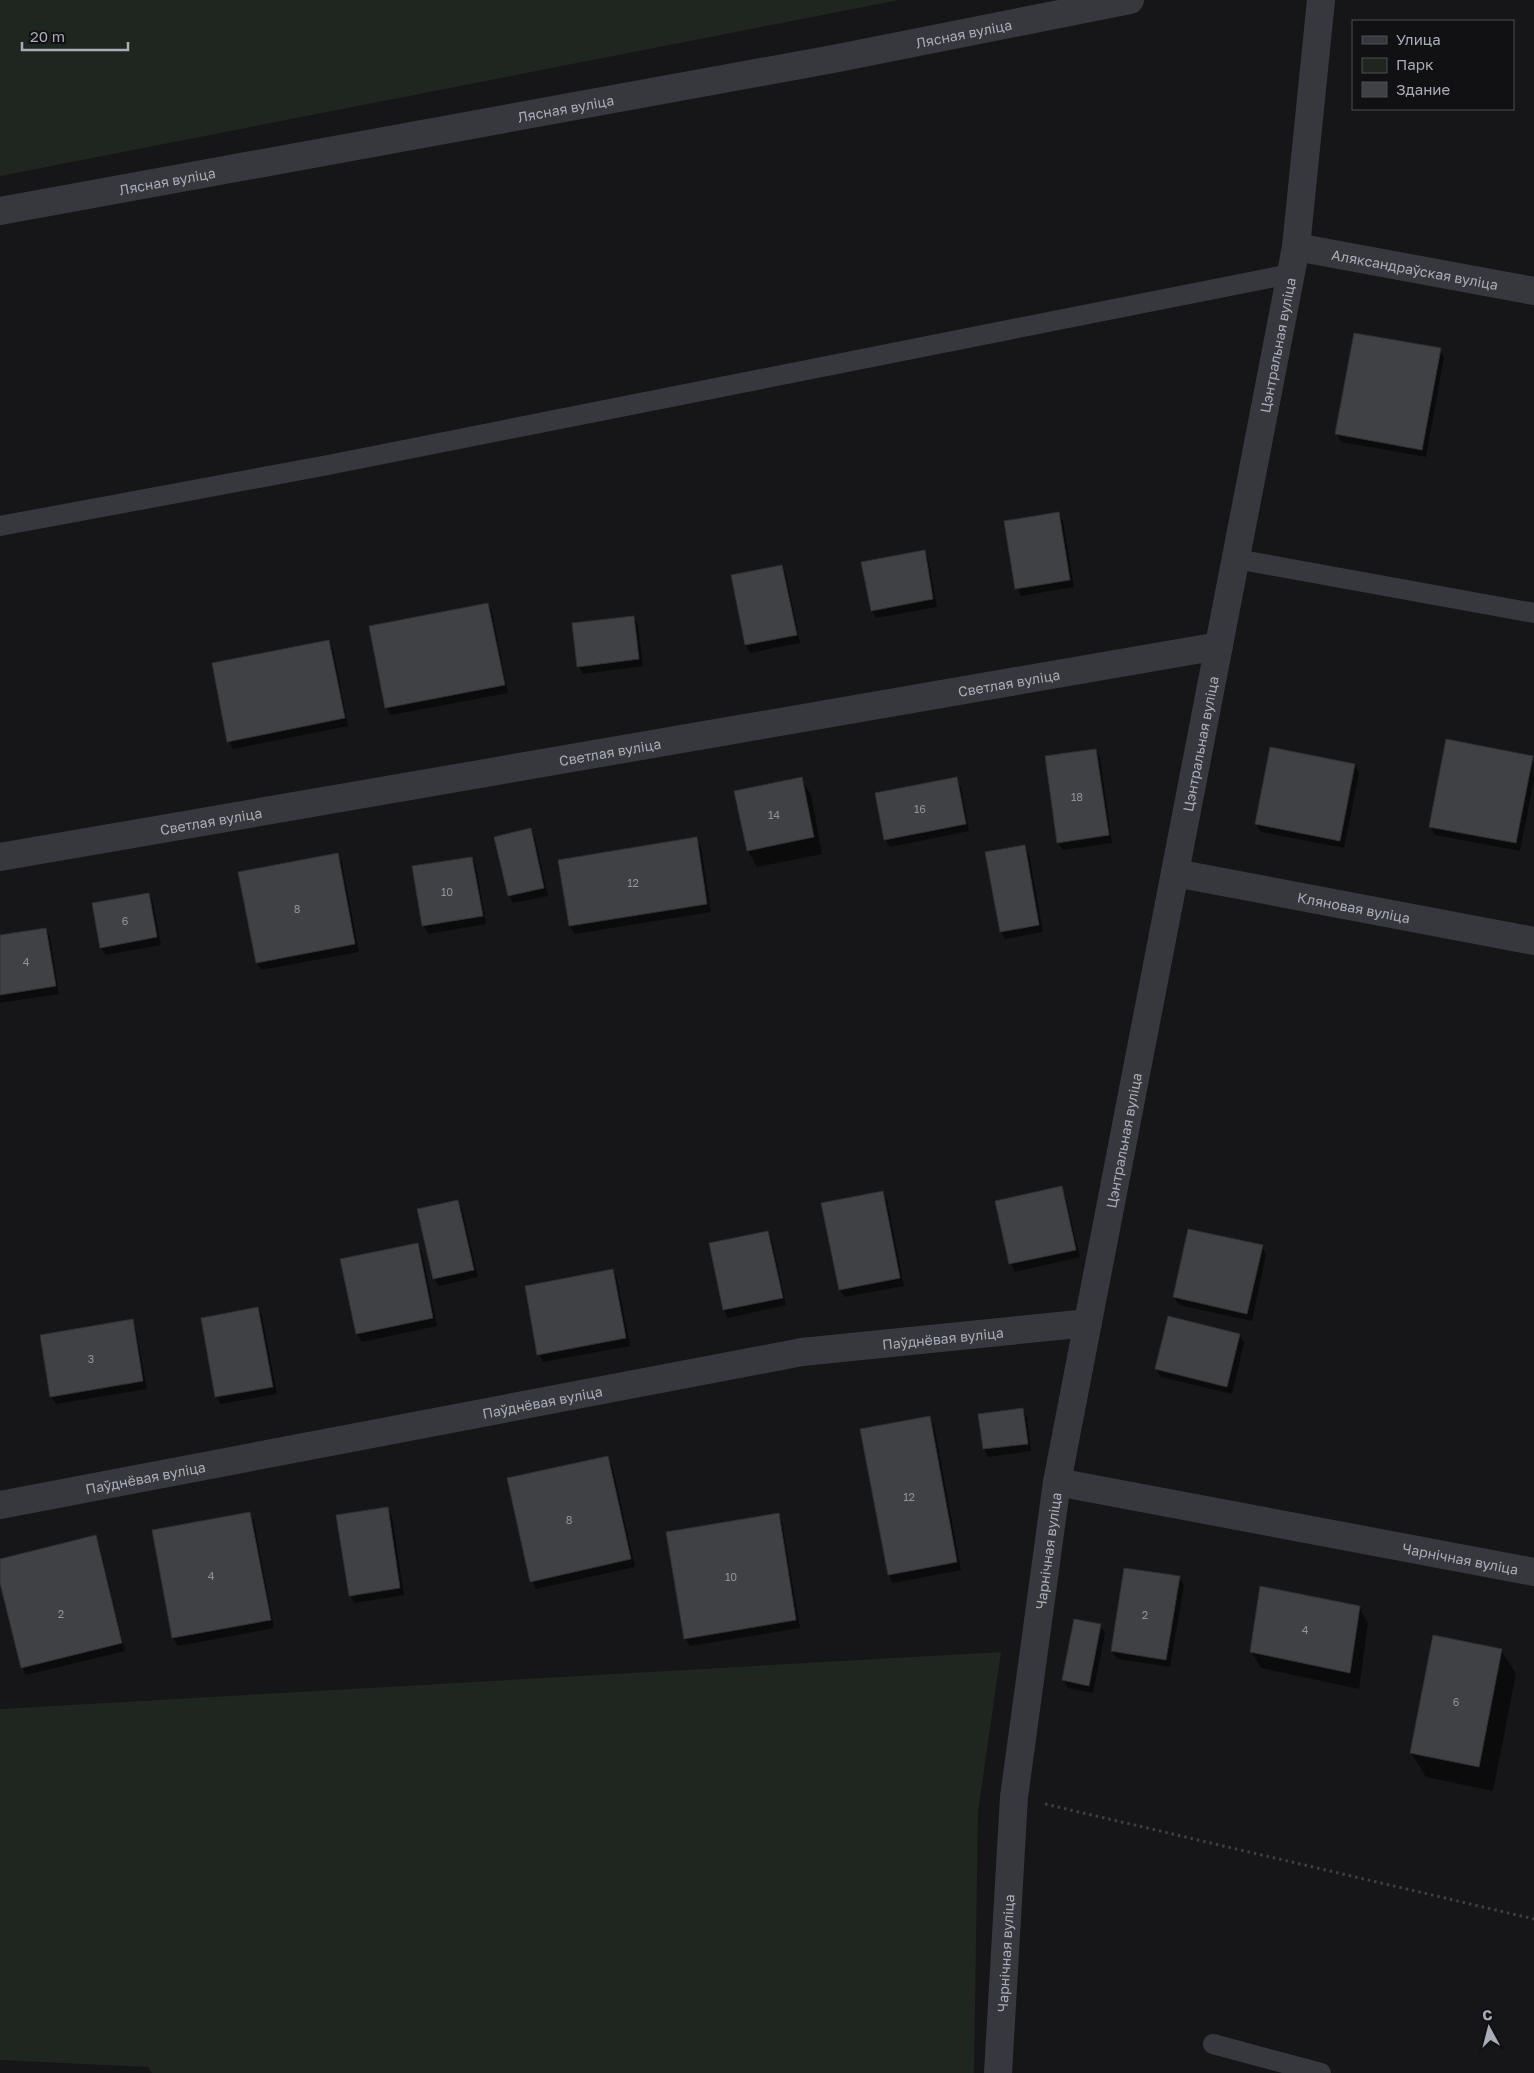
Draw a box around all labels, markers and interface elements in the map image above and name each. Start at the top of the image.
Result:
street label: Лясная вуліца [914,15,1013,51]
scale bar [22,20,129,52]
legend [1352,20,1514,110]
text: 20 m [30,27,65,45]
text: Улица [1396,30,1441,48]
text: Парк [1396,55,1434,73]
text: Здание [1396,80,1450,98]
street label: Лясная вуліца [516,91,615,125]
street label: Лясная вуліца [118,163,217,198]
street label: Аляксандраўская вуліца [1330,245,1500,293]
street label: Цэнтральная вуліца [1256,276,1298,414]
street label: Светлая вуліца [957,665,1061,700]
street label: Цэнтральная вуліца [1178,675,1221,813]
street label: Светлая вуліца [558,734,662,769]
house number: 18 [1071,790,1083,803]
house number: 16 [914,802,926,815]
street label: Светлая вуліца [159,803,263,838]
house number: 14 [768,808,780,821]
house number: 12 [627,876,639,889]
house number: 10 [441,885,453,898]
street label: Кляновая вуліца [1296,888,1412,926]
house number: 8 [294,902,301,915]
house number: 6 [122,914,129,927]
house number: 4 [23,955,30,968]
street label: Цэнтральная вуліца [1102,1071,1145,1210]
street label: Паўднёвая вуліца [881,1323,1004,1352]
house number: 3 [88,1352,94,1365]
street label: Паўднёвая вуліца [481,1382,604,1421]
street label: Паўднёвая вуліца [84,1457,207,1497]
house number: 12 [903,1490,915,1503]
street label: Чарнічная вуліца [1031,1491,1064,1610]
house number: 8 [566,1513,573,1526]
street label: Чарнічная вуліца [1401,1539,1520,1577]
house number: 4 [208,1569,215,1582]
house number: 10 [725,1570,737,1583]
house number: 2 [58,1607,64,1620]
house number: 2 [1142,1608,1148,1621]
house number: 4 [1302,1623,1309,1636]
house number: 6 [1453,1695,1460,1708]
street label: Чарнічная вуліца [993,1894,1017,2013]
north arrow [1464,2003,1514,2053]
text: С [1481,2006,1493,2024]

